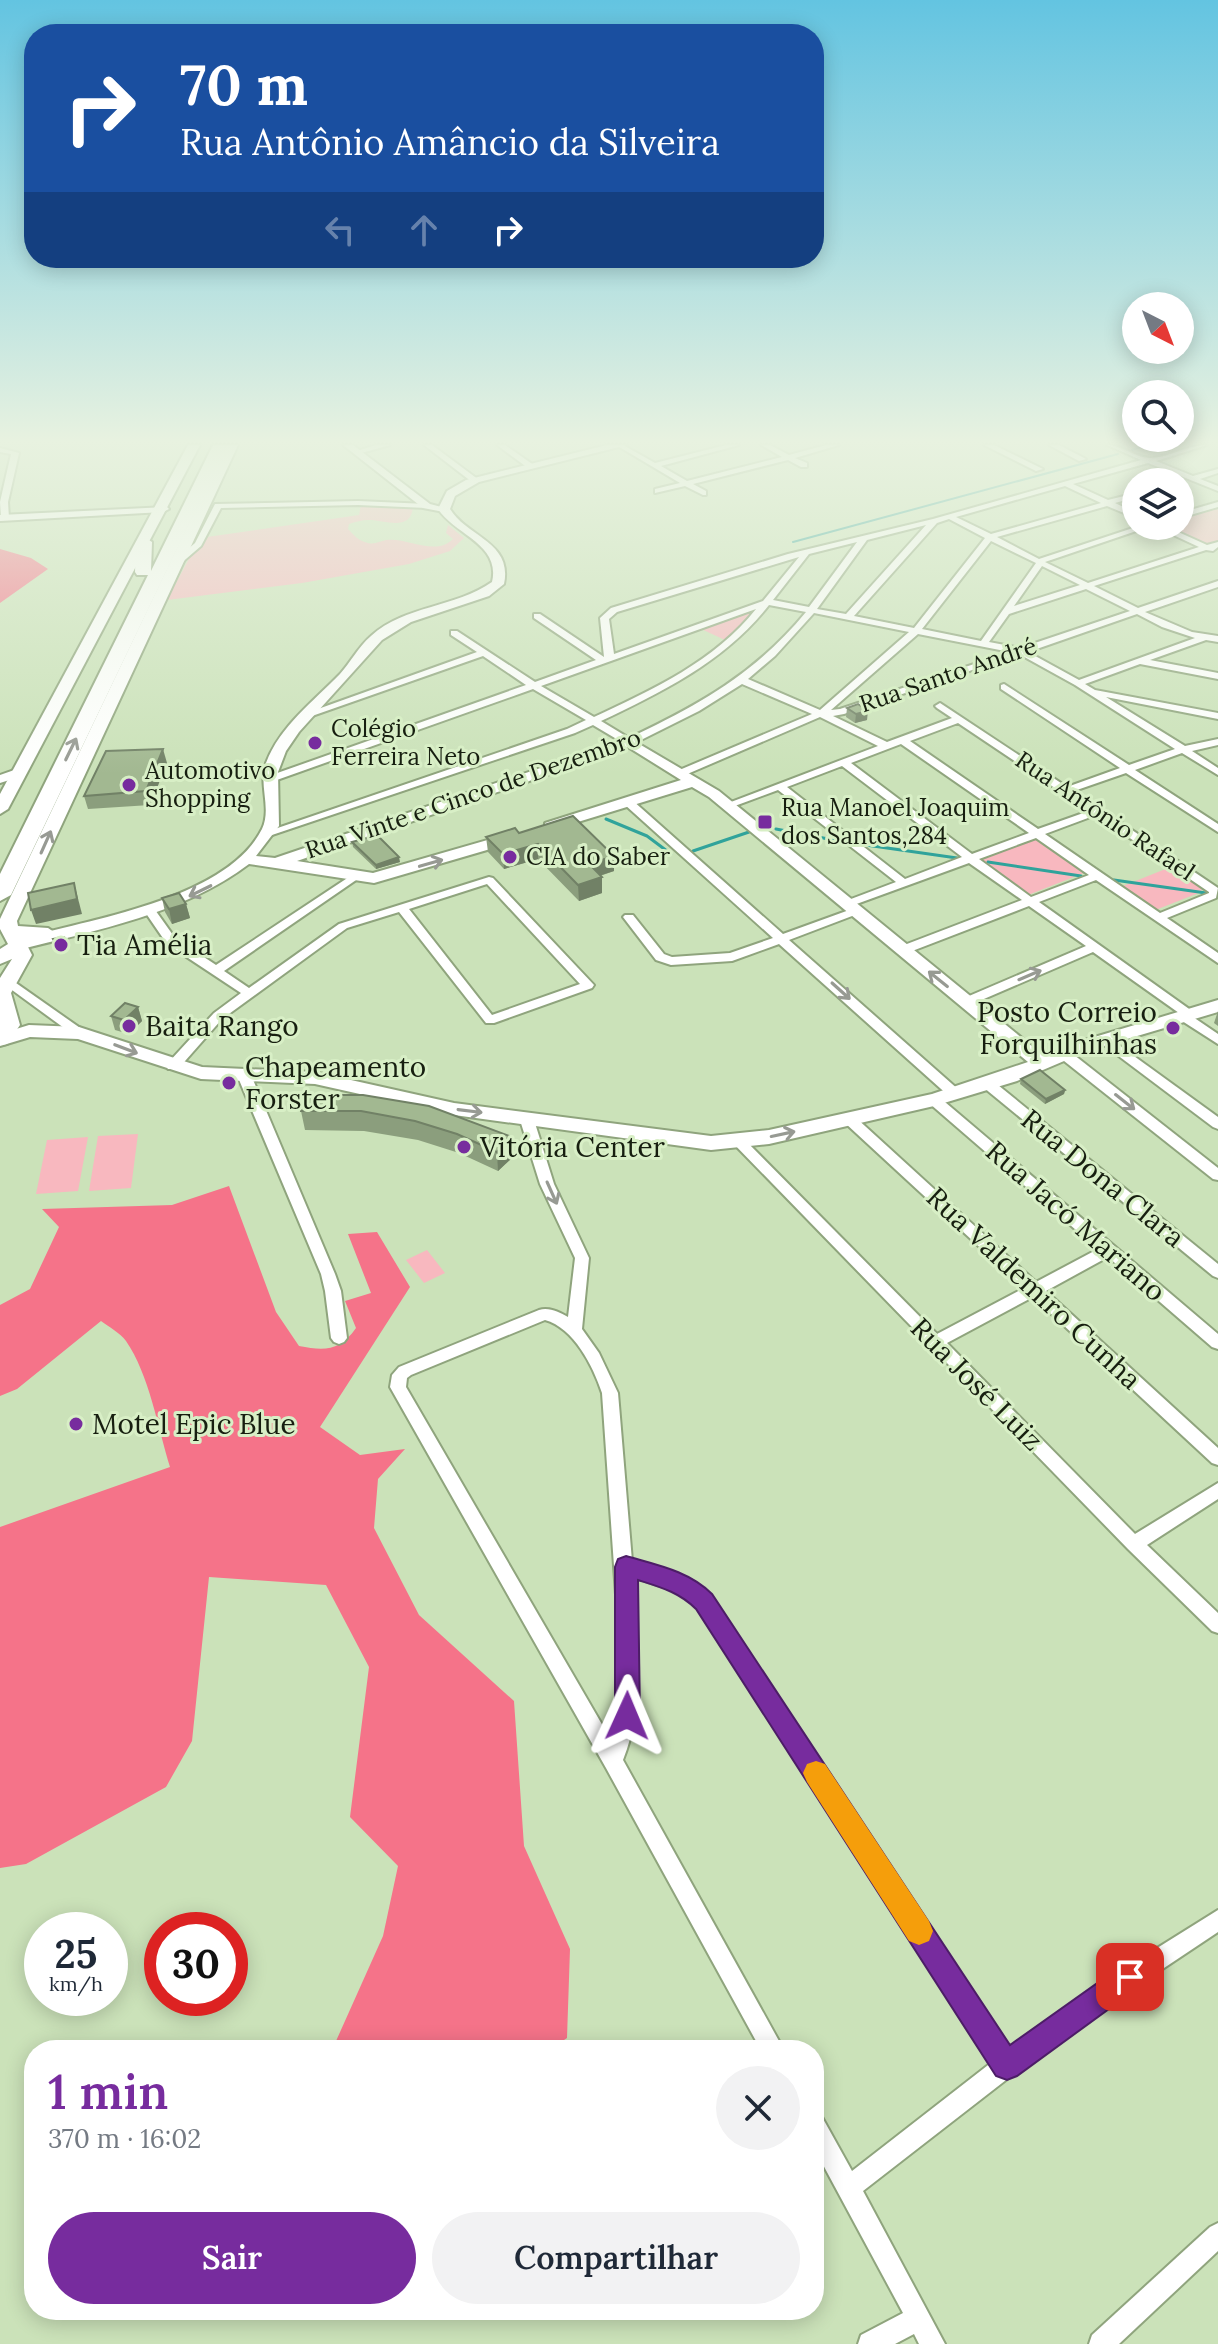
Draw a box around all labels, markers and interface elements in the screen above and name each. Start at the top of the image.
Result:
text: 70 m [180,49,308,120]
icon: right [48,56,152,160]
text: Rua Antônio Amâncio da Silveira [180,119,720,165]
icon: left [318,208,362,252]
icon: ahead [402,208,446,252]
icon: right [486,208,530,252]
north arrow [1122,292,1194,364]
map controls [1122,292,1194,540]
button: search [1122,380,1194,452]
button: layers [1122,468,1194,540]
street label: Rua Santo André [855,630,1040,719]
place label: Colégio Ferreira Neto [331,713,480,772]
street label: Rua Vinte e Cinco de Dezembro [301,721,645,866]
marker: Colégio Ferreira Neto [306,734,324,752]
one-way arrow [64,738,79,762]
street label: Rua Antônio Rafael [1010,744,1201,887]
place label: Automotivo Shopping [144,755,275,814]
marker: Automotivo Shopping [120,776,138,794]
place label: Rua Manoel Joaquim dos Santos,284 [781,792,1009,851]
marker: Rua Manoel Joaquim dos Santos,284 [756,813,774,831]
one-way arrow [40,830,55,855]
place label: CIA do Saber [526,841,671,872]
marker: CIA do Saber [501,848,519,866]
one-way arrow [417,854,443,869]
one-way arrow [189,884,213,899]
place label: Tia Amélia [77,927,212,963]
marker: Tia Amélia [52,936,70,954]
one-way arrow [1017,966,1042,981]
one-way arrow [929,970,949,988]
one-way arrow [830,981,850,999]
place label: Posto Correio Forquilhinhas [977,994,1157,1062]
place label: Baita Rango [145,1008,299,1044]
marker: Baita Rango [120,1017,138,1035]
marker: Posto Correio Forquilhinhas [1164,1019,1182,1037]
one-way arrow [113,1043,138,1057]
place label: Chapeamento Forster [245,1049,426,1117]
marker: Chapeamento Forster [220,1074,238,1092]
one-way arrow [1114,1094,1135,1111]
street label: Rua Dona Clara [1014,1101,1192,1255]
one-way arrow [457,1104,482,1119]
one-way arrow [770,1126,796,1141]
place label: Vitória Center [479,1129,665,1165]
street label: Rua Jacó Mariano [979,1133,1173,1309]
marker: Vitória Center [455,1138,473,1156]
street label: Rua Valdemiro Cunha [919,1179,1149,1397]
one-way arrow [545,1181,560,1205]
street label: Rua José Luiz [903,1310,1051,1458]
place label: Motel Epic Blue [92,1406,296,1442]
marker: Motel Epic Blue [67,1415,85,1433]
position arrow [585,1674,669,1758]
speed limit sign: 30 [144,1912,248,2016]
text: 25 [55,1928,97,1979]
pin [1096,1943,1164,2011]
icon: arrive [1108,1955,1152,1999]
text: km/h [49,1971,103,1996]
text: 1 min [48,2061,168,2122]
button: close [716,2066,800,2150]
text: 370 m · 16:02 [48,2122,201,2155]
button: Sair [48,2212,416,2304]
button: Compartilhar [432,2212,800,2304]

